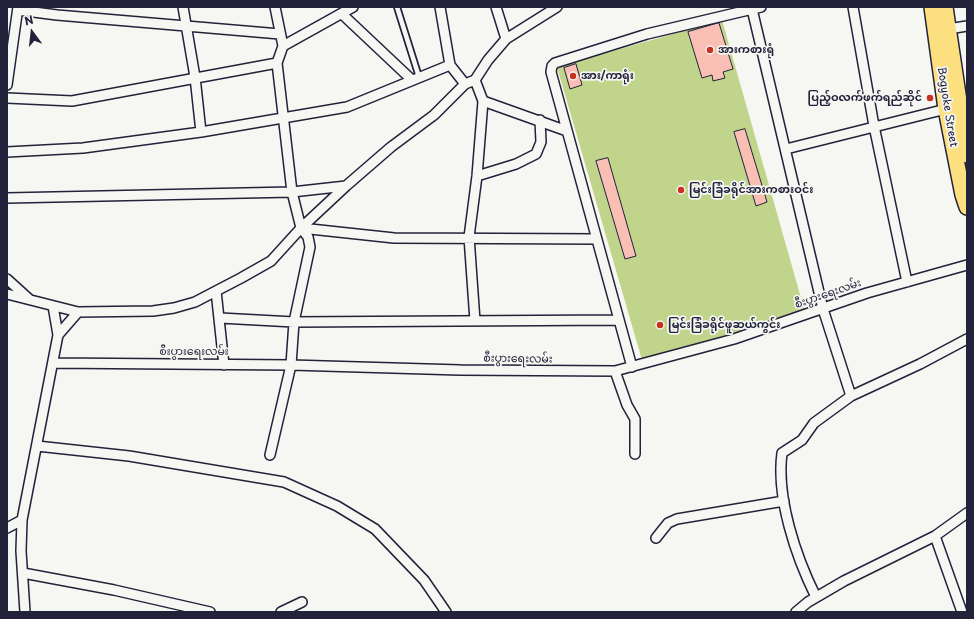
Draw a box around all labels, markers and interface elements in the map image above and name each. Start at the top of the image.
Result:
text: N [22,11,35,29]
north arrow [12,12,52,52]
place label: အားကစားရုံ [718,43,774,57]
marker: အားကစားရုံ [705,45,715,55]
street label: Bogyoke Street [934,66,960,148]
place label: အား/ကာရုံး [581,69,634,83]
marker: အား/ကာရုံး [568,71,578,81]
place label: ပြည့်ဝလက်ဖက်ရည်ဆိုင် [808,91,922,105]
marker: ပြည့်ဝလက်ဖက်ရည်ဆိုင် [925,93,935,103]
place label: မြင်းခြံခရိုင်အားကစားဝင်း [689,183,813,197]
marker: မြင်းခြံခရိုင်အားကစားဝင်း [676,185,686,195]
street label: စီးပွားရေးလမ်း [793,276,863,312]
place label: မြင်းခြံခရိုင်ဖူဆယ်ကွင်း [668,318,781,332]
marker: မြင်းခြံခရိုင်ဖူဆယ်ကွင်း [655,320,665,330]
street label: စီးပွားရေးလမ်း [159,345,229,359]
street label: စီးပွားရေးလမ်း [483,352,553,366]

